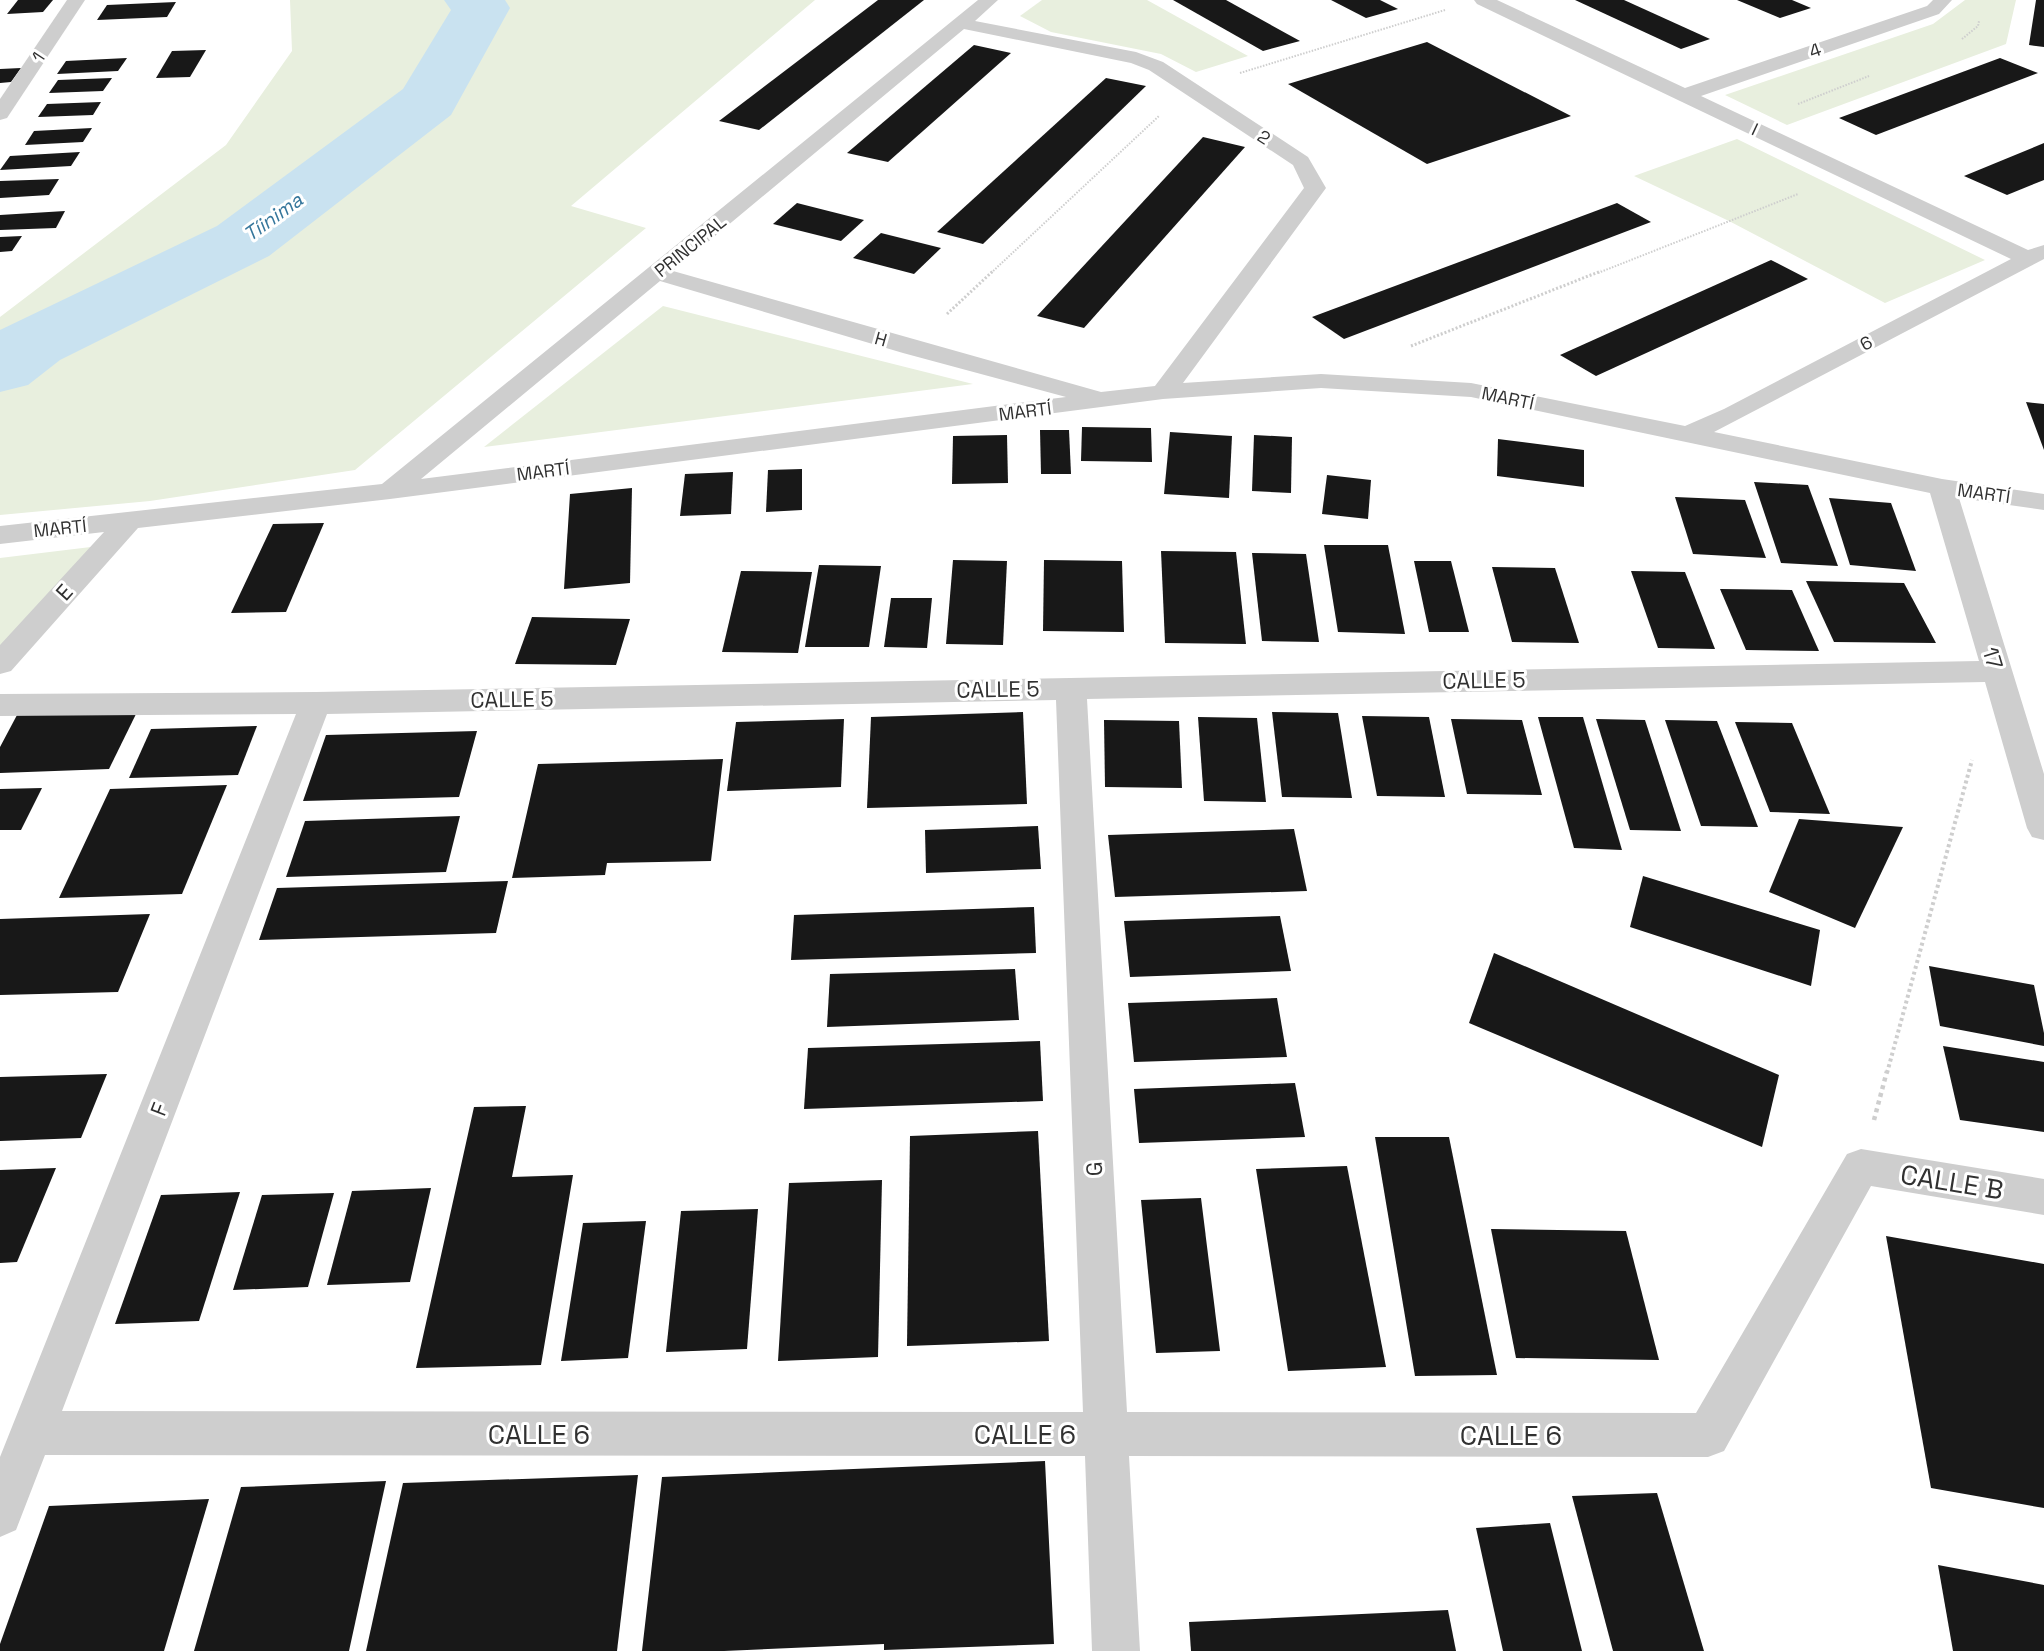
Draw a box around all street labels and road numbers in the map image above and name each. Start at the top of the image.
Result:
street label: 4 [1806,37,1824,63]
street label: 1 [26,48,50,66]
street label: I [1748,118,1762,140]
street label: 2 [1253,124,1275,150]
street label: PRINCIPAL [650,210,731,282]
street label: H [872,326,890,352]
street label: 6 [1856,330,1876,356]
street label: MARTÍ [1480,381,1537,415]
street label: MARTÍ [997,396,1053,426]
street label: MARTÍ [515,456,571,486]
street label: MARTÍ [1956,478,2012,508]
street label: MARTÍ [32,514,88,542]
street label: E [49,578,79,606]
street label: 17 [1976,644,2010,672]
street label: CALLE 5 [1442,665,1526,695]
street label: CALLE 5 [956,674,1040,704]
street label: CALLE 5 [470,684,554,714]
street label: F [144,1098,174,1120]
street label: CALLE B [1898,1157,2006,1207]
street label: G [1080,1161,1108,1177]
street label: CALLE 6 [488,1417,590,1452]
street label: CALLE 6 [974,1417,1076,1452]
street label: CALLE 6 [1460,1418,1562,1453]

